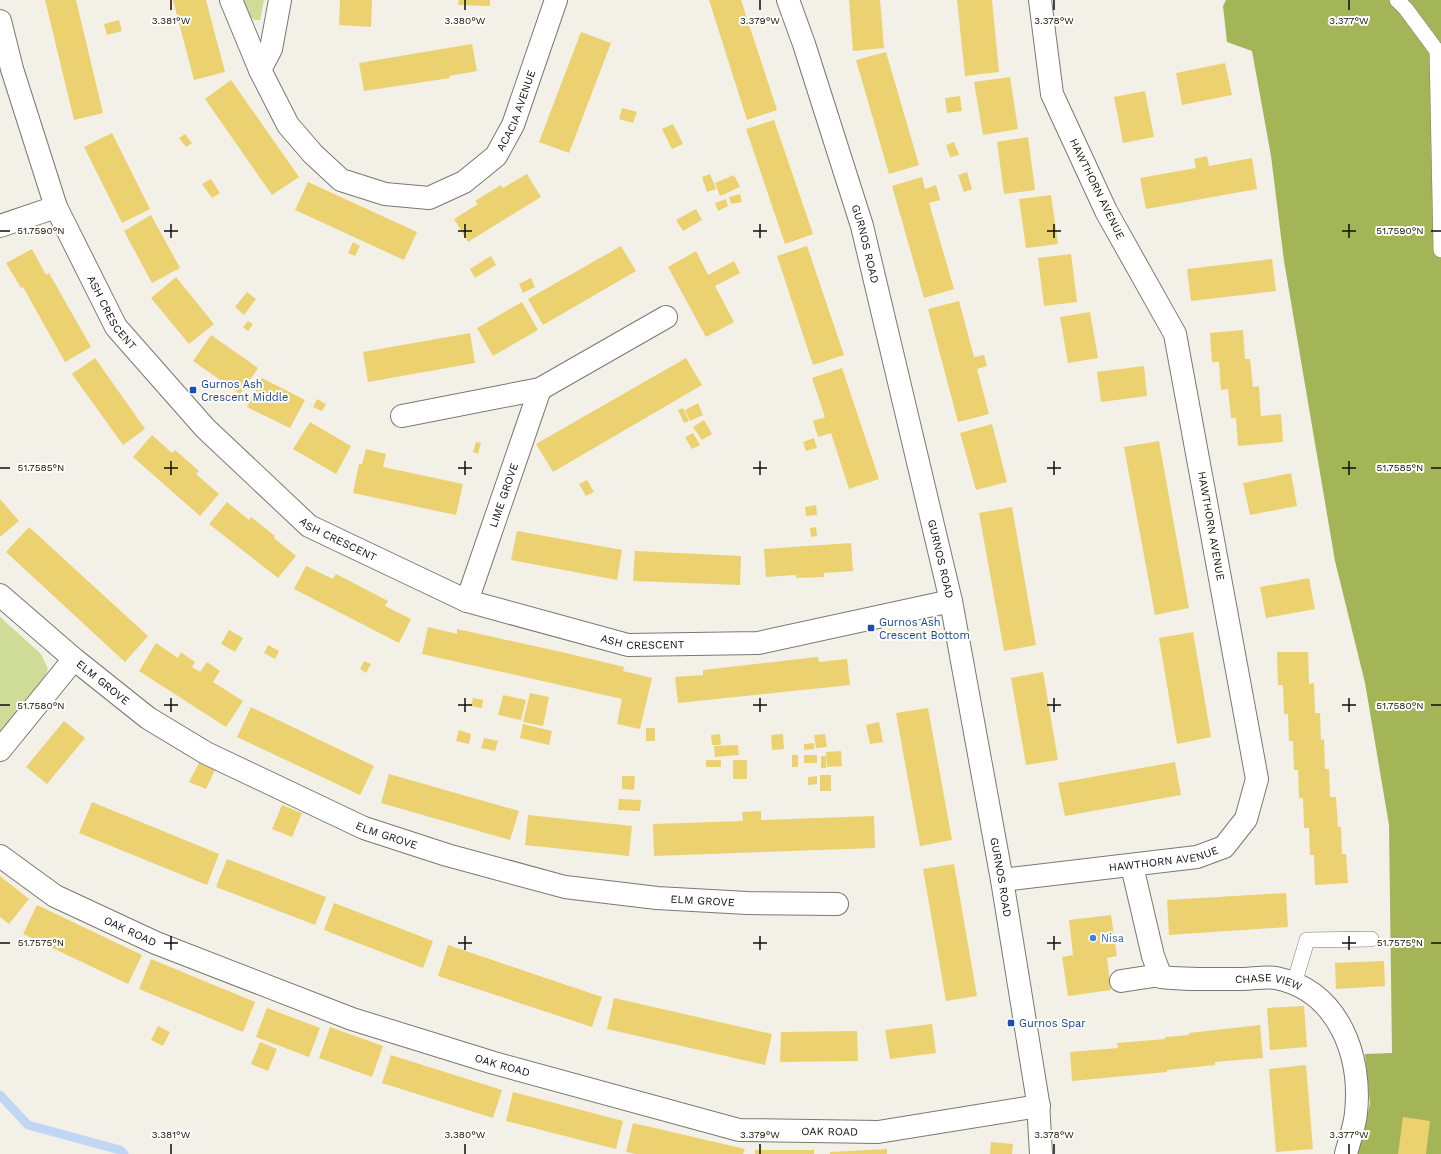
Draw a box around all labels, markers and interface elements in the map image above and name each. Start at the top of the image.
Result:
text: 3.381°W [152,15,191,26]
text: 3.380°W [445,15,486,26]
text: 3.379°W [740,15,780,26]
text: 3.378°W [1034,15,1074,26]
text: 3.377°W [1329,15,1369,26]
street label: ACACIA AVENUE [494,68,538,153]
street label: HAWTHORN AVENUE [1067,136,1127,242]
street label: GURNOS ROAD [849,203,882,284]
text: 51.7590°N [17,225,65,236]
text: 51.7590°N [1376,225,1424,236]
street label: ASH CRESCENT [85,273,139,352]
place label: Gurnos Ash Crescent Middle [201,378,288,404]
marker: Gurnos Ash Crescent Middle [188,385,198,395]
street label: LIME GROVE [486,461,521,529]
text: 51.7585°N [18,462,64,473]
text: 51.7585°N [1377,462,1423,473]
street label: HAWTHORN AVENUE [1195,470,1227,582]
street label: ASH CRESCENT [297,514,379,564]
street label: GURNOS ROAD [925,518,957,600]
place label: Gurnos Ash Crescent Bottom [879,616,970,642]
marker: Gurnos Ash Crescent Bottom [866,623,876,633]
street label: ASH CRESCENT [599,631,685,652]
street label: ELM GROVE [74,657,132,707]
text: 51.7580°N [17,700,65,711]
text: 51.7580°N [1376,700,1424,711]
street label: ELM GROVE [354,819,419,852]
street label: GURNOS ROAD [988,836,1014,918]
street label: HAWTHORN AVENUE [1108,843,1220,874]
street label: ELM GROVE [670,892,735,909]
street label: OAK ROAD [102,913,159,949]
place label: Nisa [1101,932,1124,945]
marker: Nisa [1088,933,1098,943]
text: 51.7575°N [18,937,64,948]
text: 51.7575°N [1377,937,1423,948]
street label: CHASE VIEW [1235,971,1305,993]
place label: Gurnos Spar [1019,1017,1086,1030]
marker: Gurnos Spar [1006,1018,1016,1028]
street label: OAK ROAD [473,1051,531,1079]
street label: OAK ROAD [801,1124,858,1138]
text: 3.381°W [152,1129,191,1140]
text: 3.380°W [445,1129,486,1140]
text: 3.379°W [740,1129,780,1140]
text: 3.378°W [1034,1129,1074,1140]
text: 3.377°W [1329,1129,1369,1140]

